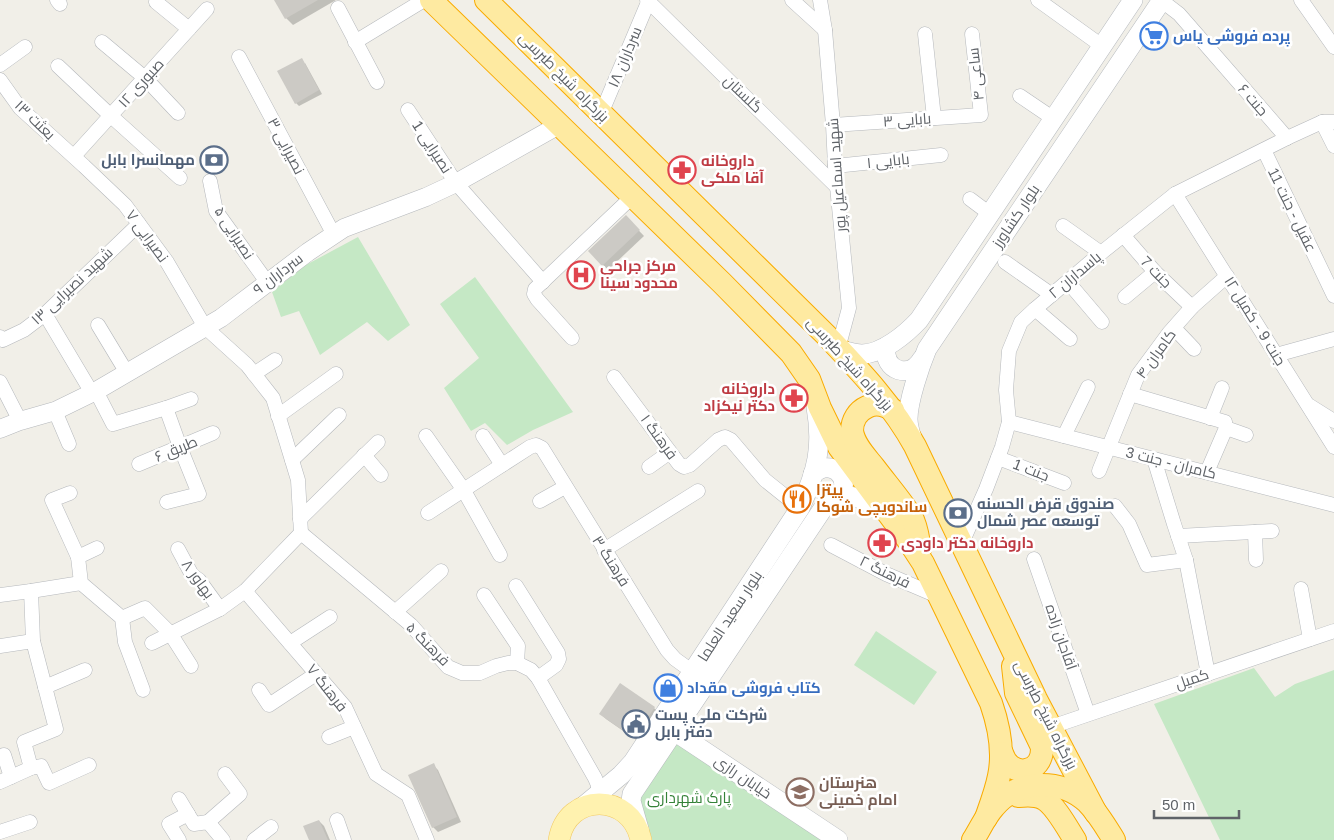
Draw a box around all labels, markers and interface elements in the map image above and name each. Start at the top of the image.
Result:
supermarket icon: پرده فروشی یاس [1139,21,1169,51]
street label: سرداران ۱۸ [604,24,647,90]
place label: پرده فروشی یاس [1173,27,1291,47]
street label: بزرگراه شیخ طبرسی [514,28,613,127]
street label: ساعی ۴ [964,47,989,101]
street label: صبوری ۱۲ [114,55,168,112]
street label: گلستان [719,71,766,117]
street label: جنت ۶ [1235,80,1272,119]
street label: بعثت ۱۳ [12,96,59,143]
street label: بابایی ۳ [882,109,932,132]
street label: نصیرایی ۳ [263,115,308,178]
street label: نصیرایی 1 [407,117,456,177]
street label: شهید اسماعیل پور [824,117,851,234]
bank icon: مهمانسرا بابل [199,145,229,175]
street label: بابایی ۱ [866,150,910,173]
place label: مهمانسرا بابل [101,151,195,169]
place label: داروخانه آقا ملکی [701,152,764,187]
pharmacy icon: داروخانه آقا ملکی [667,155,697,185]
street label: عقیل - جنت 11 [1263,165,1320,255]
street label: بلوار کشاورز [988,181,1044,252]
street label: نصیرایی ۵ [209,203,258,263]
street label: نصیرایی ۷ [121,206,172,266]
street label: شهید نصیرایی ۱۳ [28,244,117,329]
street label: پاسداران ۲ [1045,248,1106,303]
street label: سرداران ۹ [249,249,307,299]
street label: جنت 7 [1137,252,1176,291]
place label: مرکز جراحی محدود سینا [600,257,678,292]
hospital icon: مرکز جراحی محدود سینا [566,260,596,290]
street label: جنت 9 - کمیل ۱۲ [1220,273,1290,370]
street label: بزرگراه شیخ طبرسی [802,313,897,416]
street label: کامران ۴ [1132,326,1181,383]
place label: داروخانه دکتر نیکزاد [704,380,775,415]
pharmacy icon: داروخانه دکتر نیکزاد [779,383,809,413]
street label: فرهنگ ۱ [637,411,681,463]
street label: طریق ۶ [152,432,200,467]
street label: کامران - جنت 3 [1124,443,1218,484]
street label: جنت 1 [1011,455,1052,484]
place label: پیتزا ساندویچی شوکا [816,481,927,518]
restaurant icon: پیتزا ساندویچی شوکا [782,484,812,514]
place label: صندوق قرض الحسنه توسعه عصر شمال [977,495,1114,530]
bank icon: صندوق قرض الحسنه توسعه عصر شمال [943,498,973,528]
pharmacy icon: داروخانه دکتر داودی [867,528,897,558]
street label: فرهنگ ۳ [588,532,634,590]
place label: داروخانه دکتر داودی [901,534,1034,552]
street label: فرهنگ ۲ [857,552,913,592]
street label: بهاور ۸ [177,556,218,603]
street label: بلوار سعید العلما [694,567,766,665]
street label: آقاجان زاده [1040,602,1081,673]
street label: فرهنگ ۵ [402,618,454,670]
street label: بزرگراه شیخ طبرسی [1009,657,1081,774]
street label: فرهنگ ۷ [303,660,351,716]
street label: کمیل [1173,665,1212,694]
shop icon: کتاب فروشی مقداد [653,673,683,703]
place label: کتاب فروشی مقداد [687,679,821,697]
place label: شرکت ملی پست دفتر بابل [655,706,767,741]
public building icon: شرکت ملی پست دفتر بابل [621,709,651,739]
street label: خیابان رازی [710,751,775,803]
place label: هنرستان امام خمینی [819,774,897,810]
school or university icon: هنرستان امام خمینی [785,777,815,807]
scale bar [1154,788,1239,820]
park label: پارک شهرداری [647,789,731,808]
text: 50 m [1162,796,1195,813]

